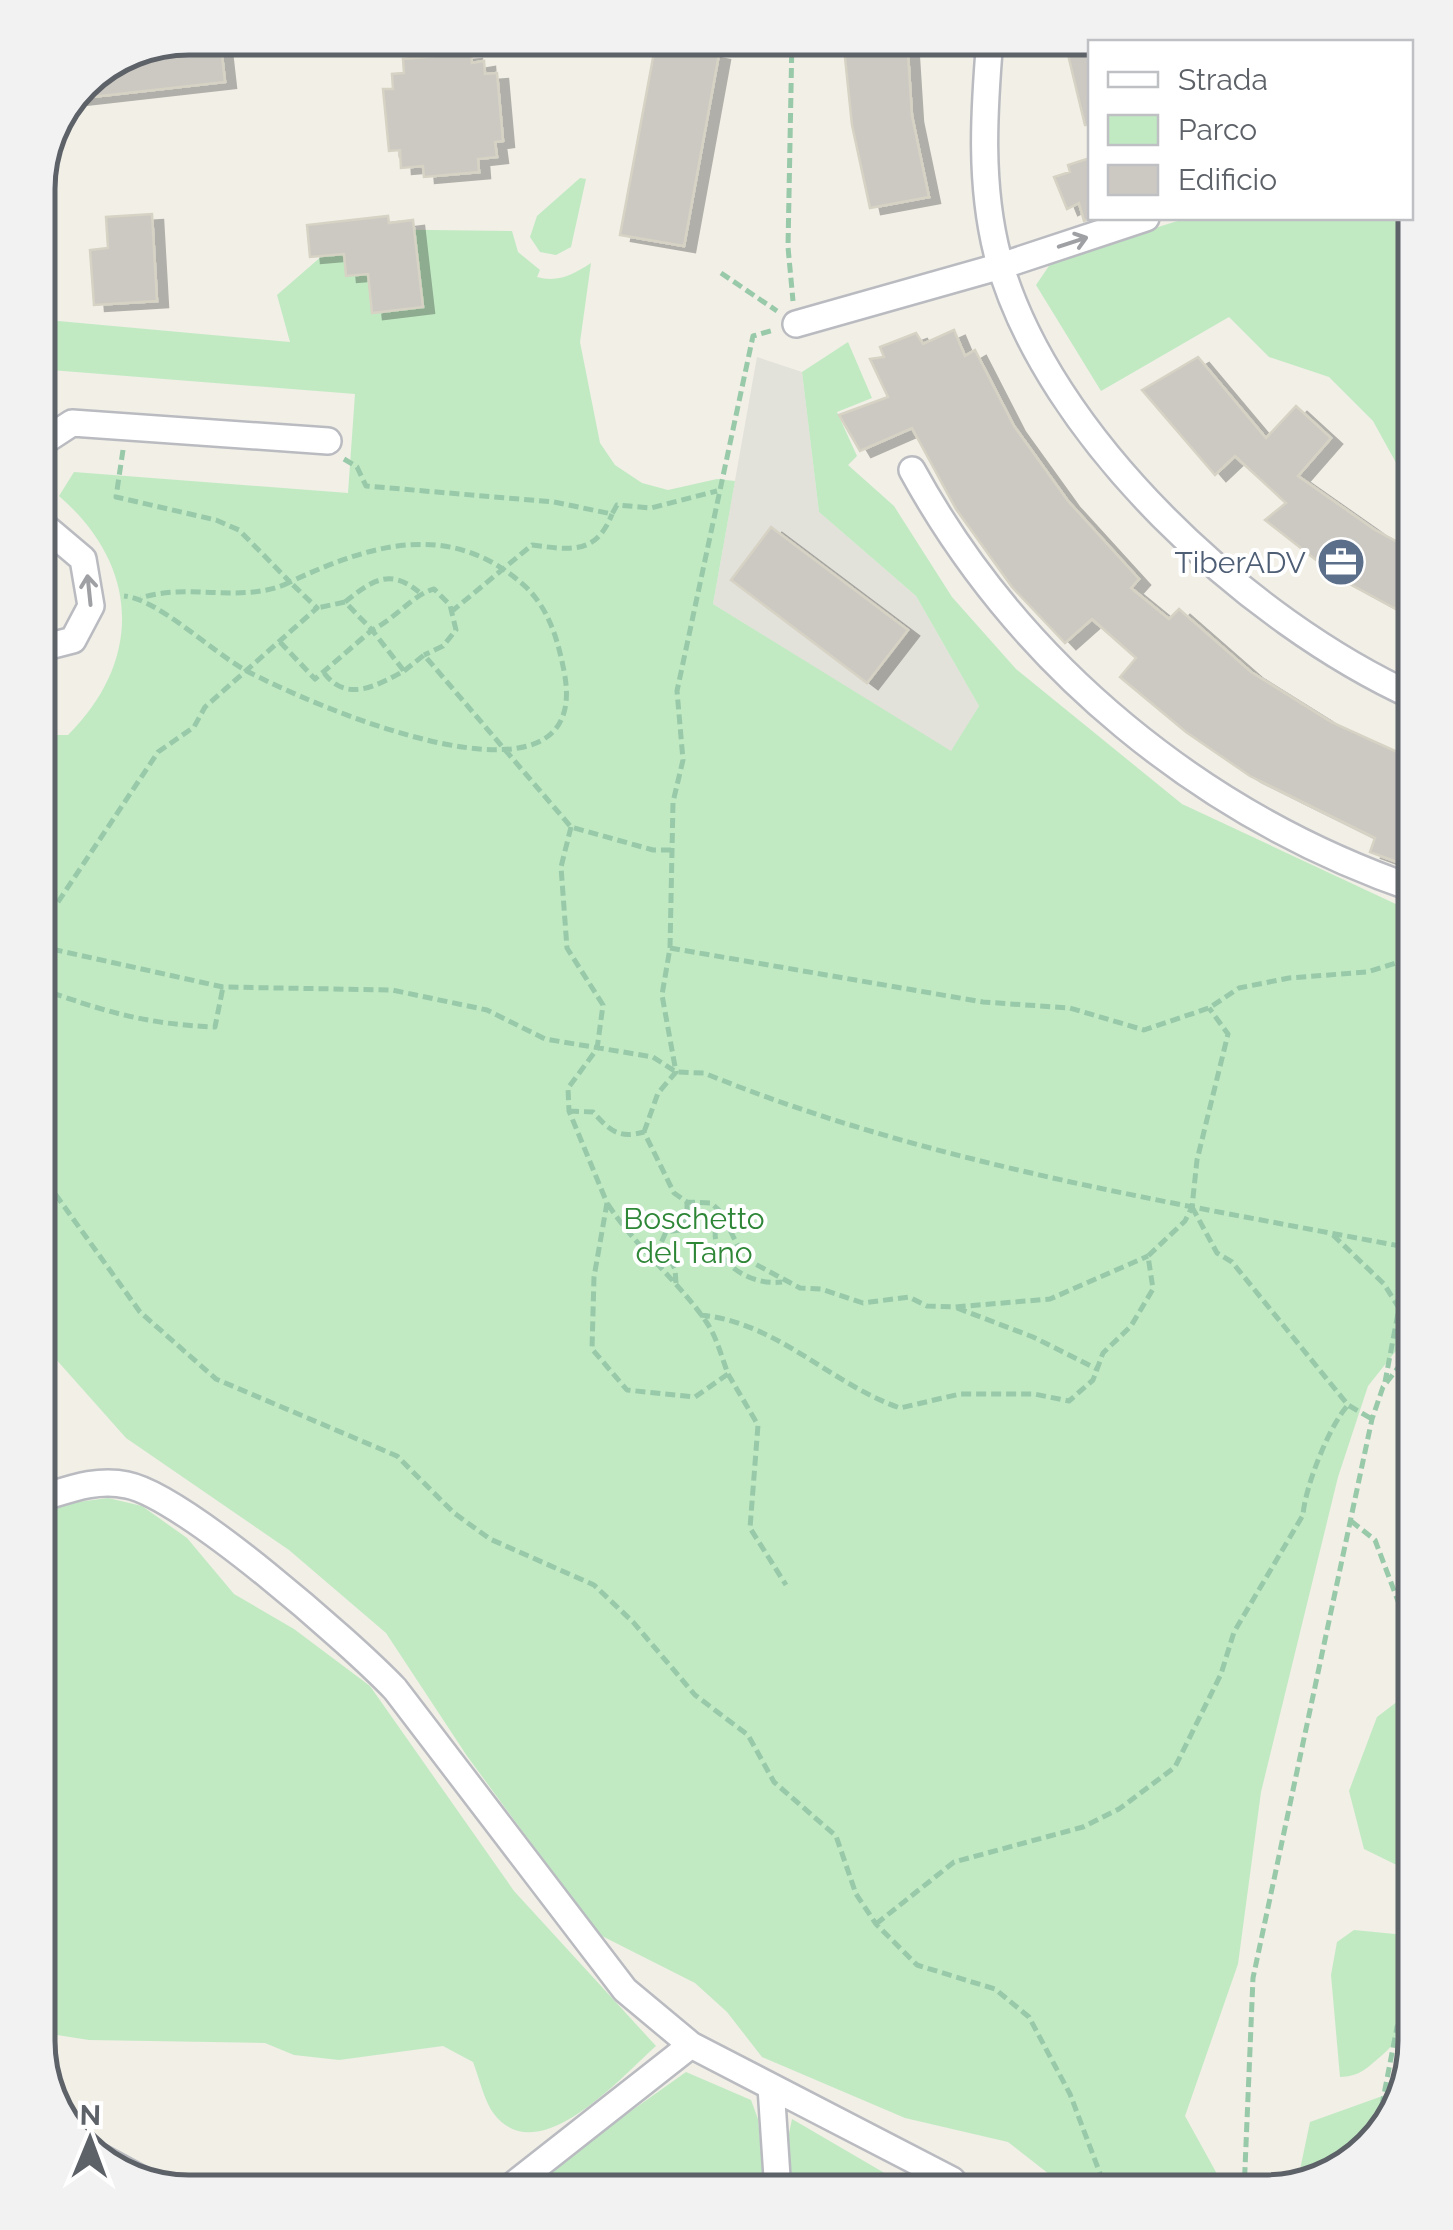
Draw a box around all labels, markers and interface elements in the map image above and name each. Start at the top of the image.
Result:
legend [1088,40,1413,220]
text: Strada [1178,62,1268,97]
text: Parco [1178,112,1257,147]
text: Edificio [1178,162,1277,197]
one-way arrow [1057,231,1089,249]
office icon: TiberADV [1315,536,1367,588]
place label: TiberADV [1174,545,1306,580]
one-way arrow [79,575,98,607]
park label: Boschetto del Tano [623,1201,765,1270]
north arrow [40,2090,140,2190]
text: N [79,2099,101,2132]

